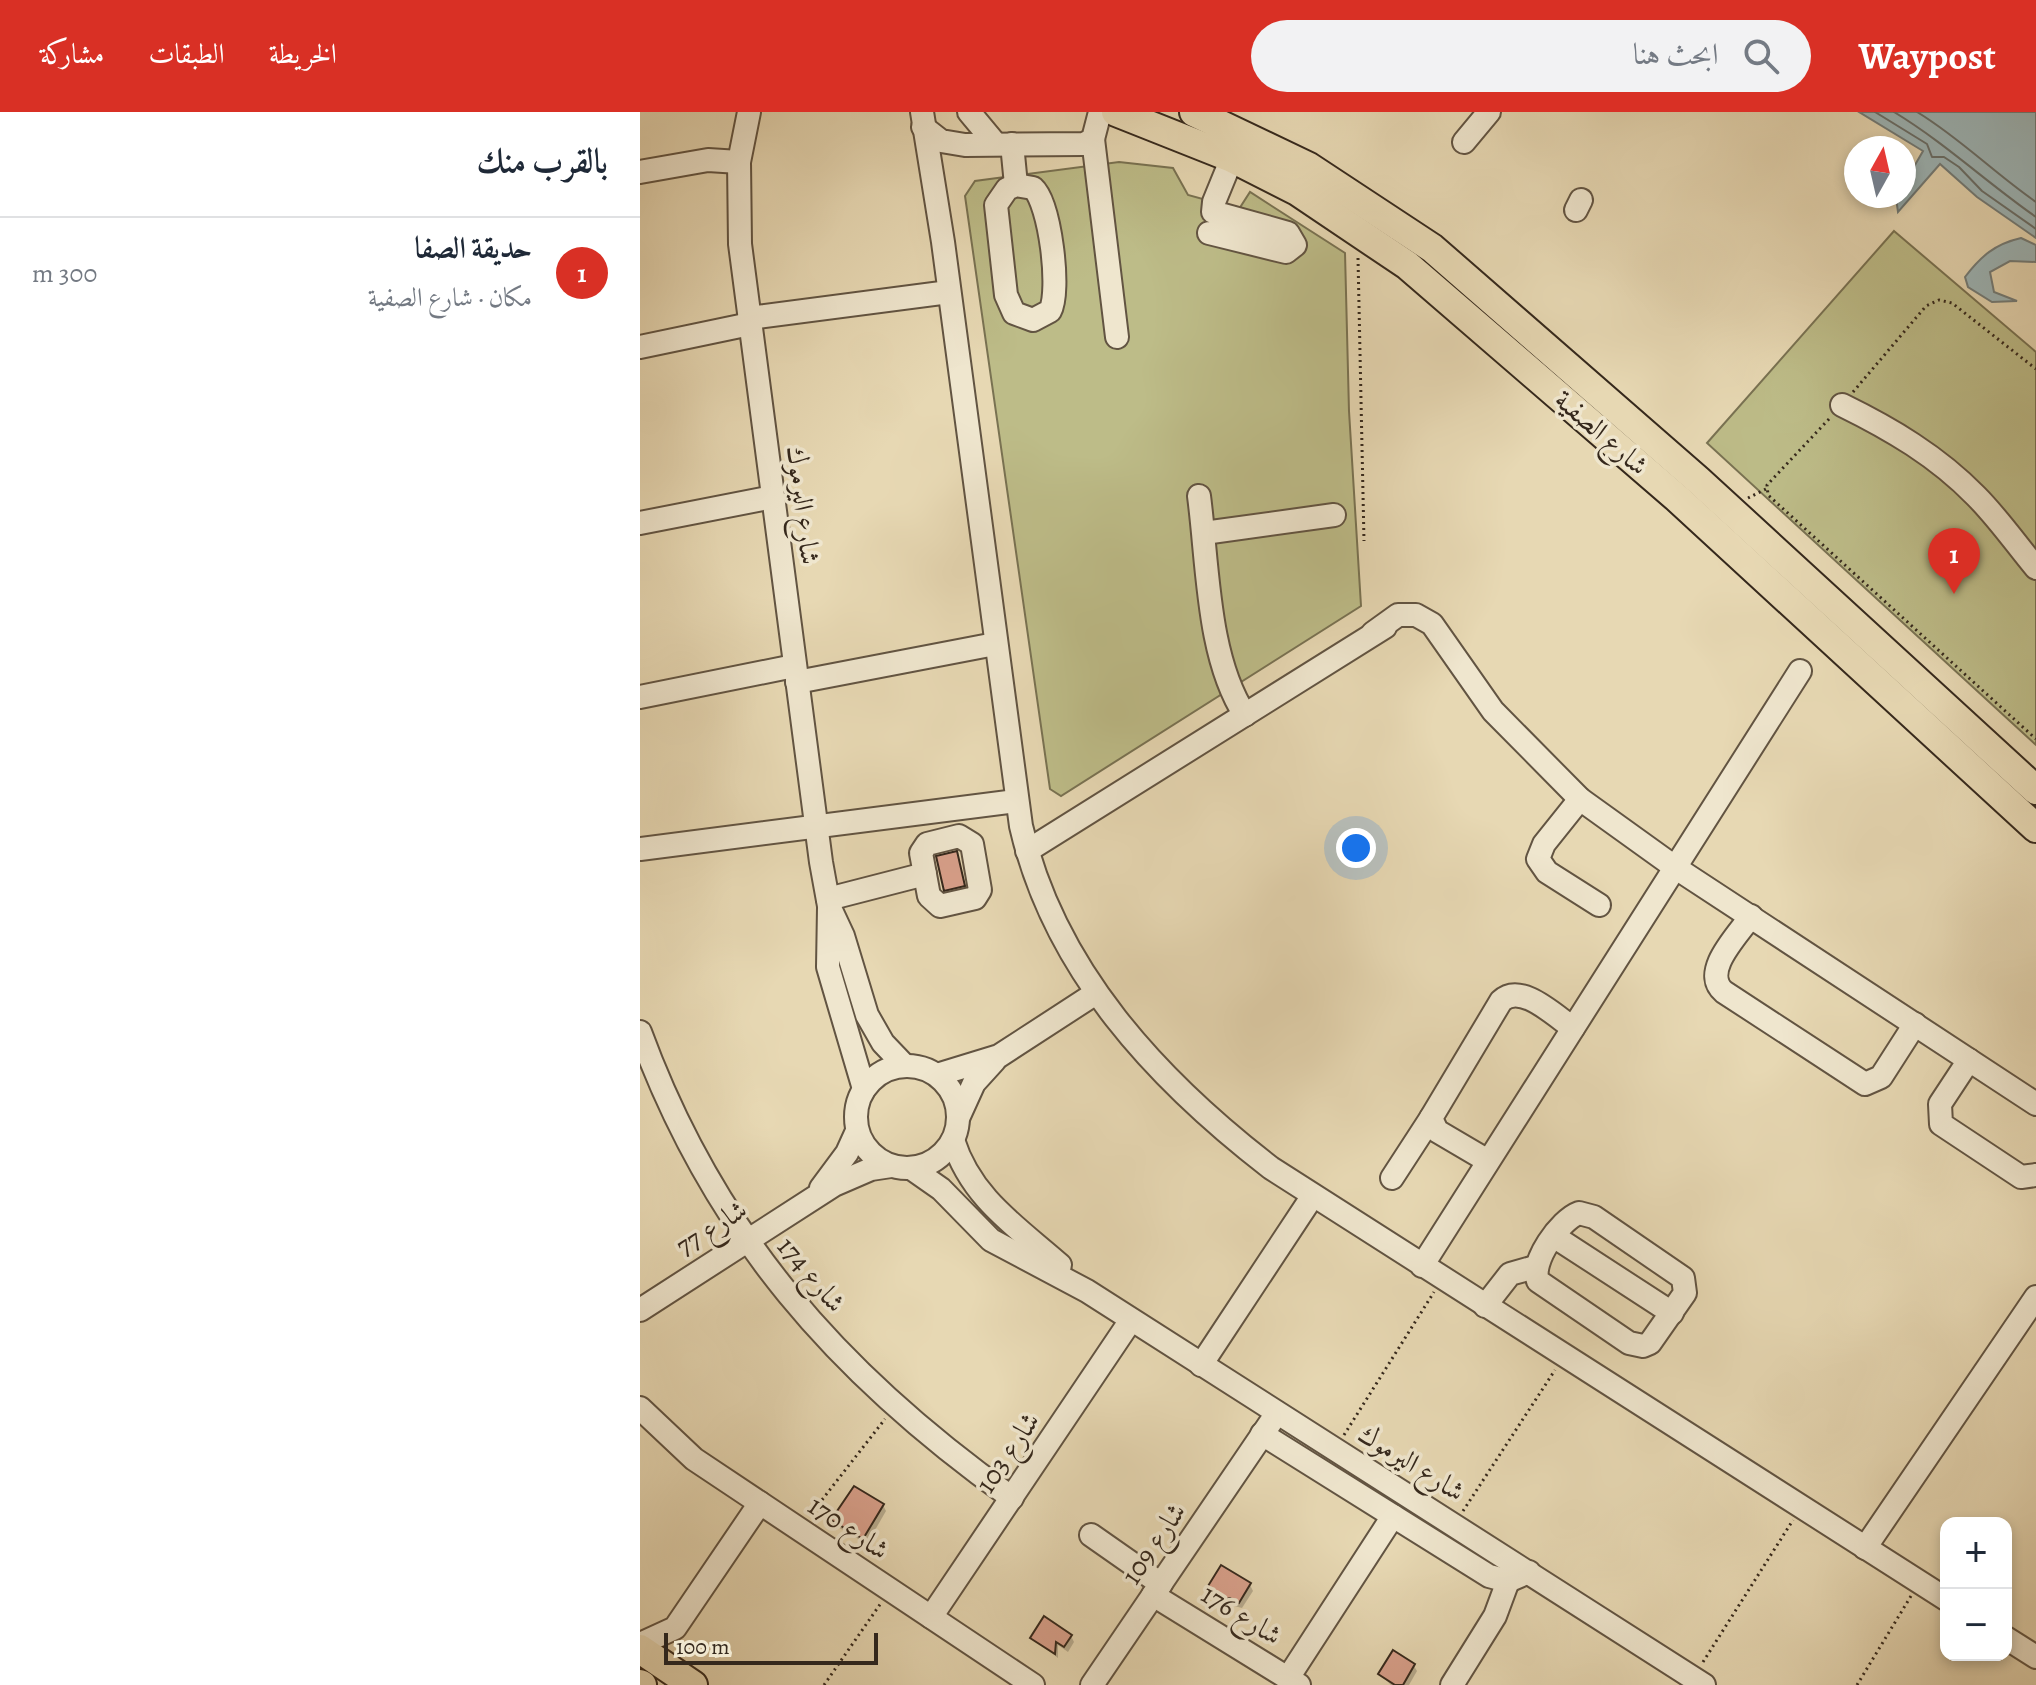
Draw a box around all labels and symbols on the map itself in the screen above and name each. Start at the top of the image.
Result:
north arrow [1844,136,1916,208]
street label: شارع الصفية [1543,381,1657,487]
street label: شارع اليرموك [773,444,829,567]
pin: 1 [1928,528,1980,594]
your location [1336,828,1376,868]
street label: شارع 77 [669,1191,757,1268]
street label: شارع 174 [765,1229,854,1323]
street label: شارع 103 [967,1404,1052,1503]
street label: شارع اليرموك [1349,1415,1472,1514]
street label: شارع 170 [798,1487,897,1572]
street label: شارع 109 [1113,1495,1198,1594]
street label: شارع 176 [1192,1575,1289,1658]
scale bar [664,1629,878,1665]

